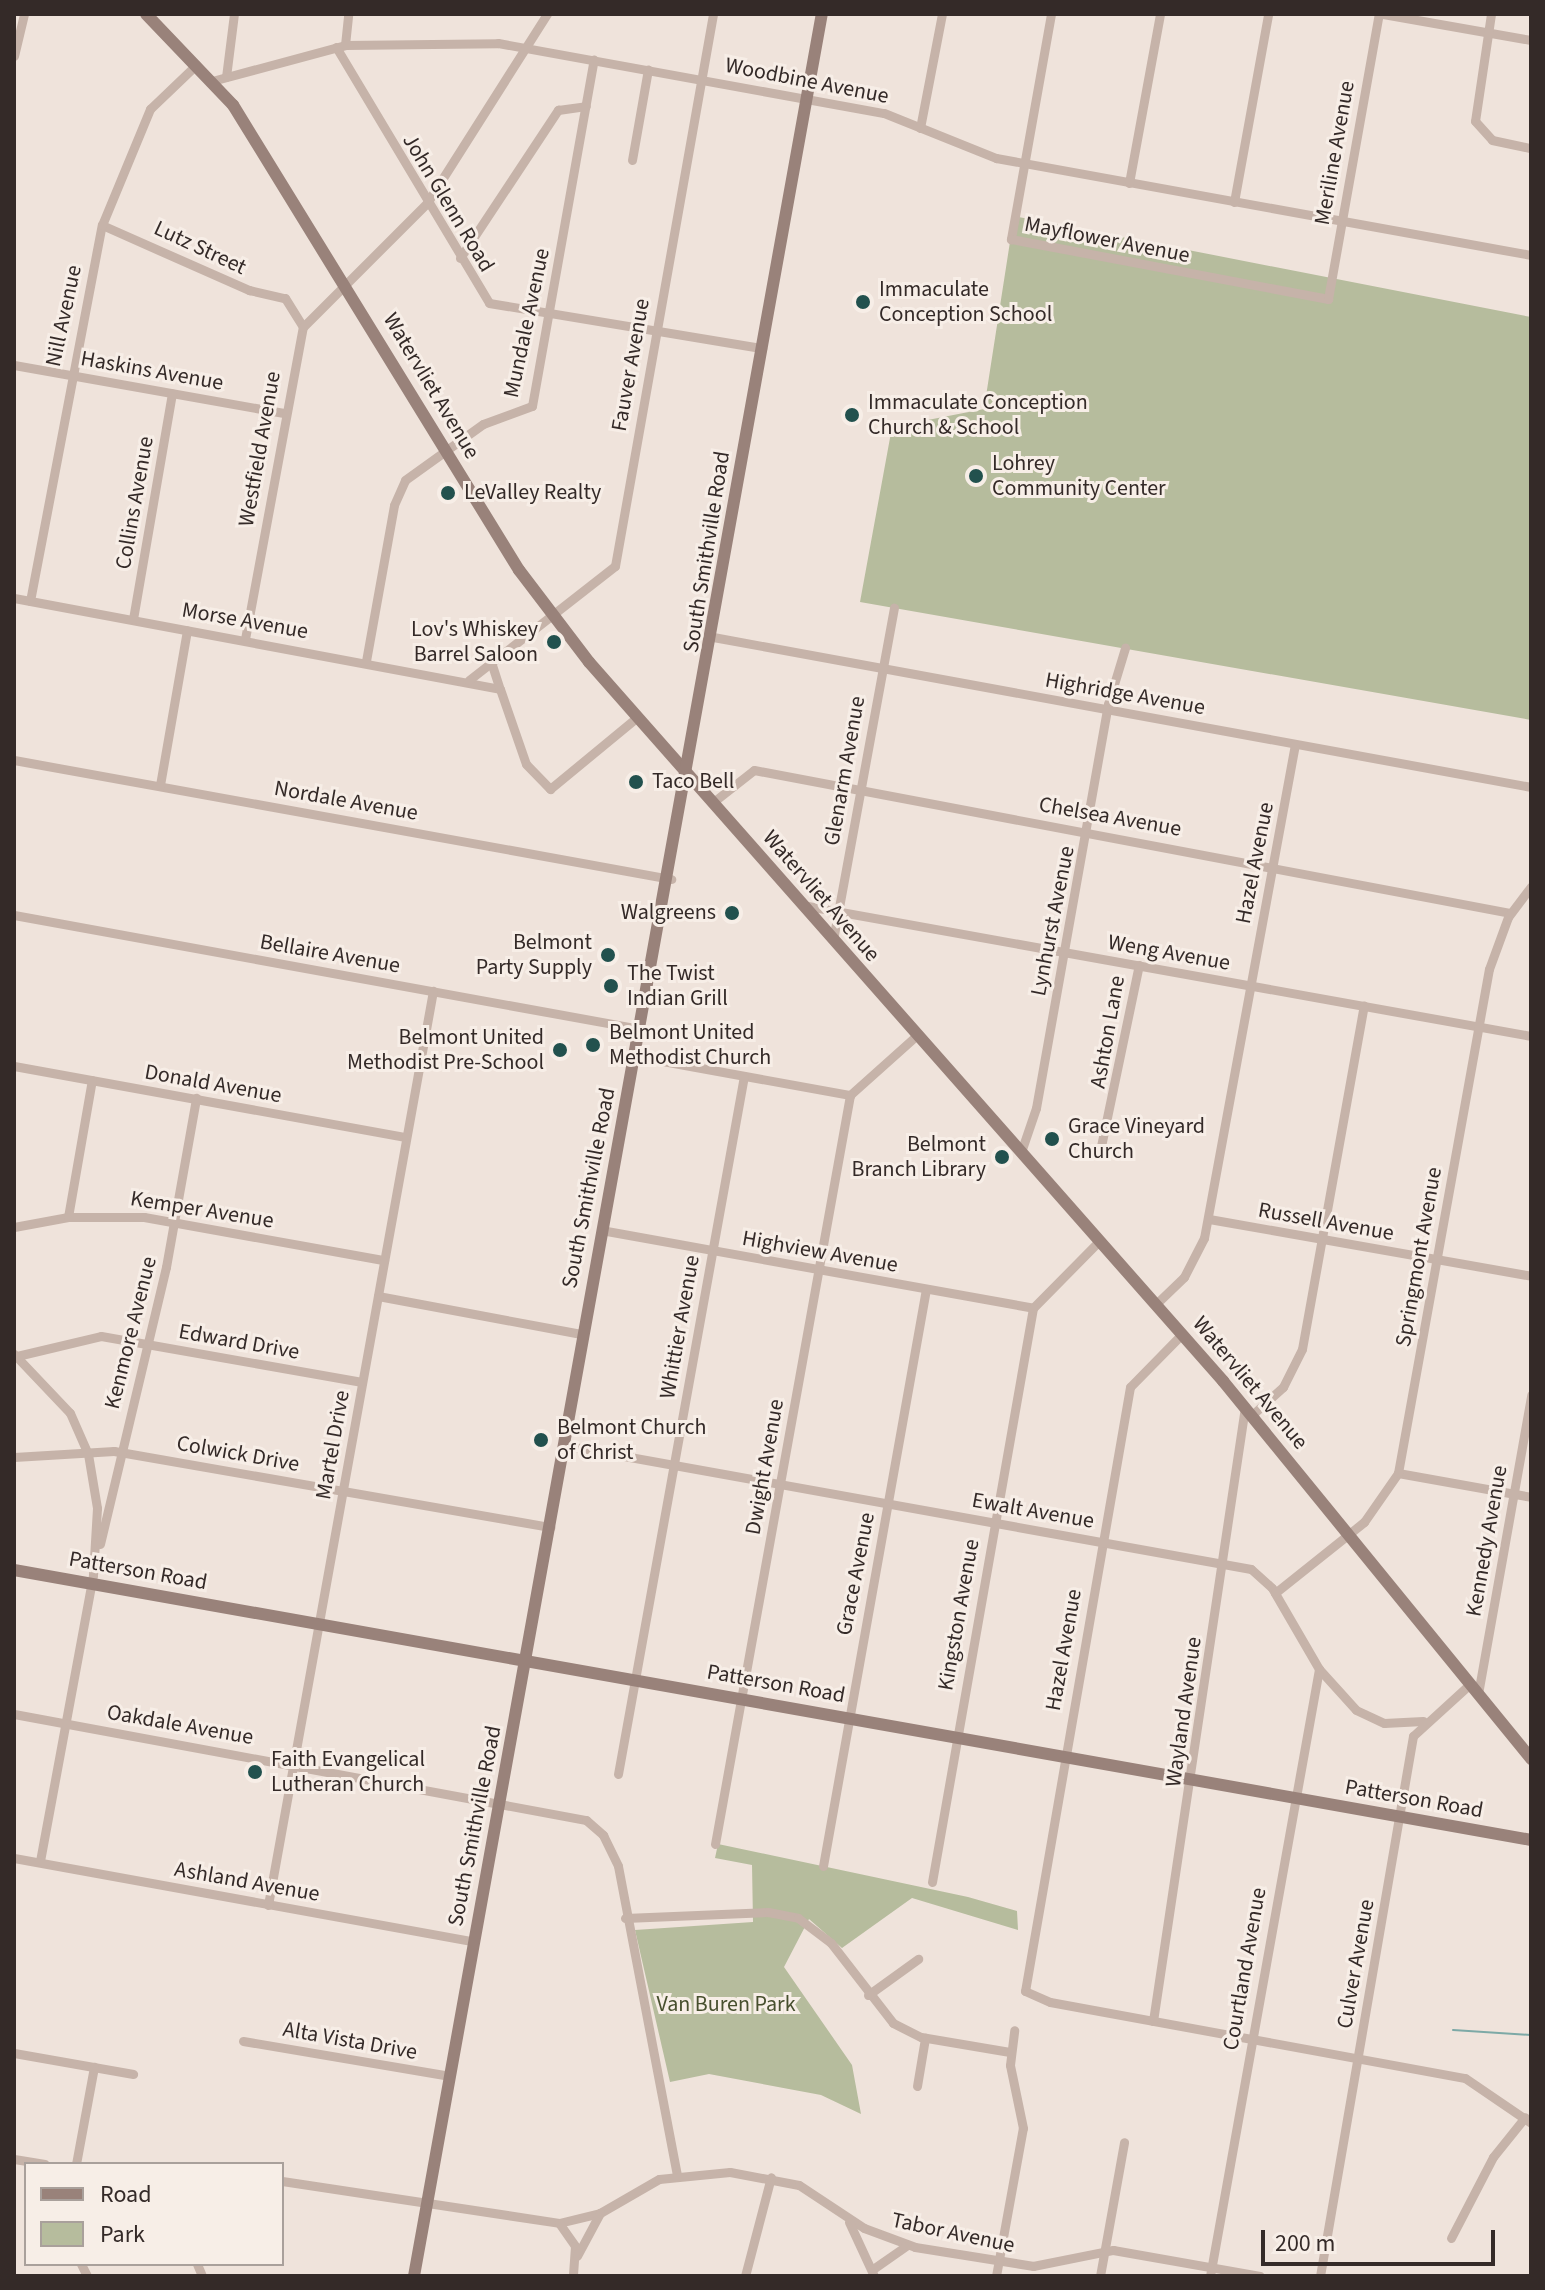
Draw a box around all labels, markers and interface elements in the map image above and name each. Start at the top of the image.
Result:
street label: Woodbine Avenue [723,52,891,110]
street label: Meriline Avenue [1309,79,1361,227]
street label: John Glenn Road [396,129,500,277]
street label: Mayflower Avenue [1022,211,1192,269]
street label: Lutz Street [150,215,250,281]
street label: Mundale Avenue [498,246,556,400]
street label: Nill Avenue [40,263,88,369]
place label: Immaculate Conception School [879,276,1052,328]
marker: Immaculate Conception School [854,293,872,311]
street label: Fauver Avenue [606,297,656,433]
street label: Watervliet Avenue [377,308,485,464]
street label: Haskins Avenue [79,345,225,397]
street label: Westfield Avenue [233,369,287,529]
place label: Immaculate Conception Church & School [868,389,1088,440]
marker: Immaculate Conception Church & School [843,406,861,424]
street label: Collins Avenue [110,434,160,572]
street label: South Smithville Road [678,449,736,655]
place label: Lohrey Community Center [992,450,1166,502]
marker: Lohrey Community Center [967,467,985,485]
place label: LeValley Realty [464,480,601,506]
marker: LeValley Realty [439,484,457,502]
street label: Morse Avenue [180,597,310,645]
place label: Lov's Whiskey Barrel Saloon [411,616,538,668]
marker: Lov's Whiskey Barrel Saloon [545,633,563,651]
street label: Highridge Avenue [1043,667,1207,721]
street label: Glenarm Avenue [819,694,871,848]
place label: Taco Bell [652,769,734,795]
marker: Taco Bell [627,773,645,791]
street label: Nordale Avenue [272,775,420,827]
street label: Chelsea Avenue [1037,791,1183,843]
street label: Hazel Avenue [1230,800,1280,926]
street label: Watervliet Avenue [757,825,885,967]
street label: Lynhurst Avenue [1026,844,1080,998]
place label: Walgreens [621,900,716,926]
marker: Walgreens [723,904,741,922]
street label: Bellaire Avenue [258,929,402,979]
place label: Belmont Party Supply [476,929,592,980]
street label: Weng Avenue [1106,929,1232,977]
marker: Belmont Party Supply [599,946,617,964]
place label: The Twist Indian Grill [627,960,728,1012]
street label: Ashton Lane [1085,974,1131,1090]
marker: The Twist Indian Grill [602,977,620,995]
place label: Belmont United Methodist Church [609,1019,771,1070]
place label: Belmont United Methodist Pre-School [347,1024,544,1076]
marker: Belmont United Methodist Church [584,1036,602,1054]
marker: Belmont United Methodist Pre-School [551,1041,569,1059]
street label: Donald Avenue [142,1059,284,1109]
street label: South Smithville Road [557,1086,621,1290]
place label: Grace Vineyard Church [1068,1113,1205,1164]
marker: Grace Vineyard Church [1043,1130,1061,1148]
place label: Belmont Branch Library [851,1131,986,1182]
marker: Belmont Branch Library [993,1148,1011,1166]
street label: Springmont Avenue [1390,1165,1448,1349]
street label: Kemper Avenue [128,1186,276,1234]
street label: Russell Avenue [1256,1197,1396,1247]
street label: Highview Avenue [740,1225,900,1279]
street label: Whittier Avenue [654,1253,706,1401]
street label: Kenmore Avenue [99,1254,163,1412]
street label: Watervliet Avenue [1187,1311,1313,1455]
street label: Edward Drive [177,1318,301,1366]
street label: Martel Drive [310,1388,356,1502]
street label: Dwight Avenue [740,1397,790,1537]
place label: Belmont Church of Christ [557,1414,706,1466]
street label: Colwick Drive [174,1430,302,1478]
marker: Belmont Church of Christ [532,1431,550,1449]
street label: Kennedy Avenue [1461,1463,1513,1619]
street label: Ewalt Avenue [970,1487,1096,1535]
street label: Grace Avenue [831,1510,881,1638]
street label: Kingston Avenue [933,1537,985,1693]
street label: Patterson Road [67,1546,209,1596]
street label: Hazel Avenue [1040,1587,1088,1713]
street label: Wayland Avenue [1160,1635,1208,1789]
street label: Patterson Road [705,1659,847,1709]
street label: Oakdale Avenue [105,1699,255,1751]
street label: South Smithville Road [443,1724,507,1928]
place label: Faith Evangelical Lutheran Church [271,1746,425,1798]
marker: Faith Evangelical Lutheran Church [246,1763,264,1781]
street label: Patterson Road [1343,1774,1485,1824]
street label: Ashland Avenue [172,1856,322,1908]
street label: Courtland Avenue [1218,1886,1272,2052]
street label: Culver Avenue [1332,1897,1380,2031]
park label: Van Buren Park [656,1992,796,2018]
street label: Alta Vista Drive [281,2016,419,2066]
legend [24,2162,284,2266]
text: Road [100,2177,152,2212]
street label: Tabor Avenue [889,2207,1017,2259]
scale bar [1265,2214,1499,2264]
text: Park [100,2217,145,2252]
text: 200 m [1275,2226,1335,2261]

